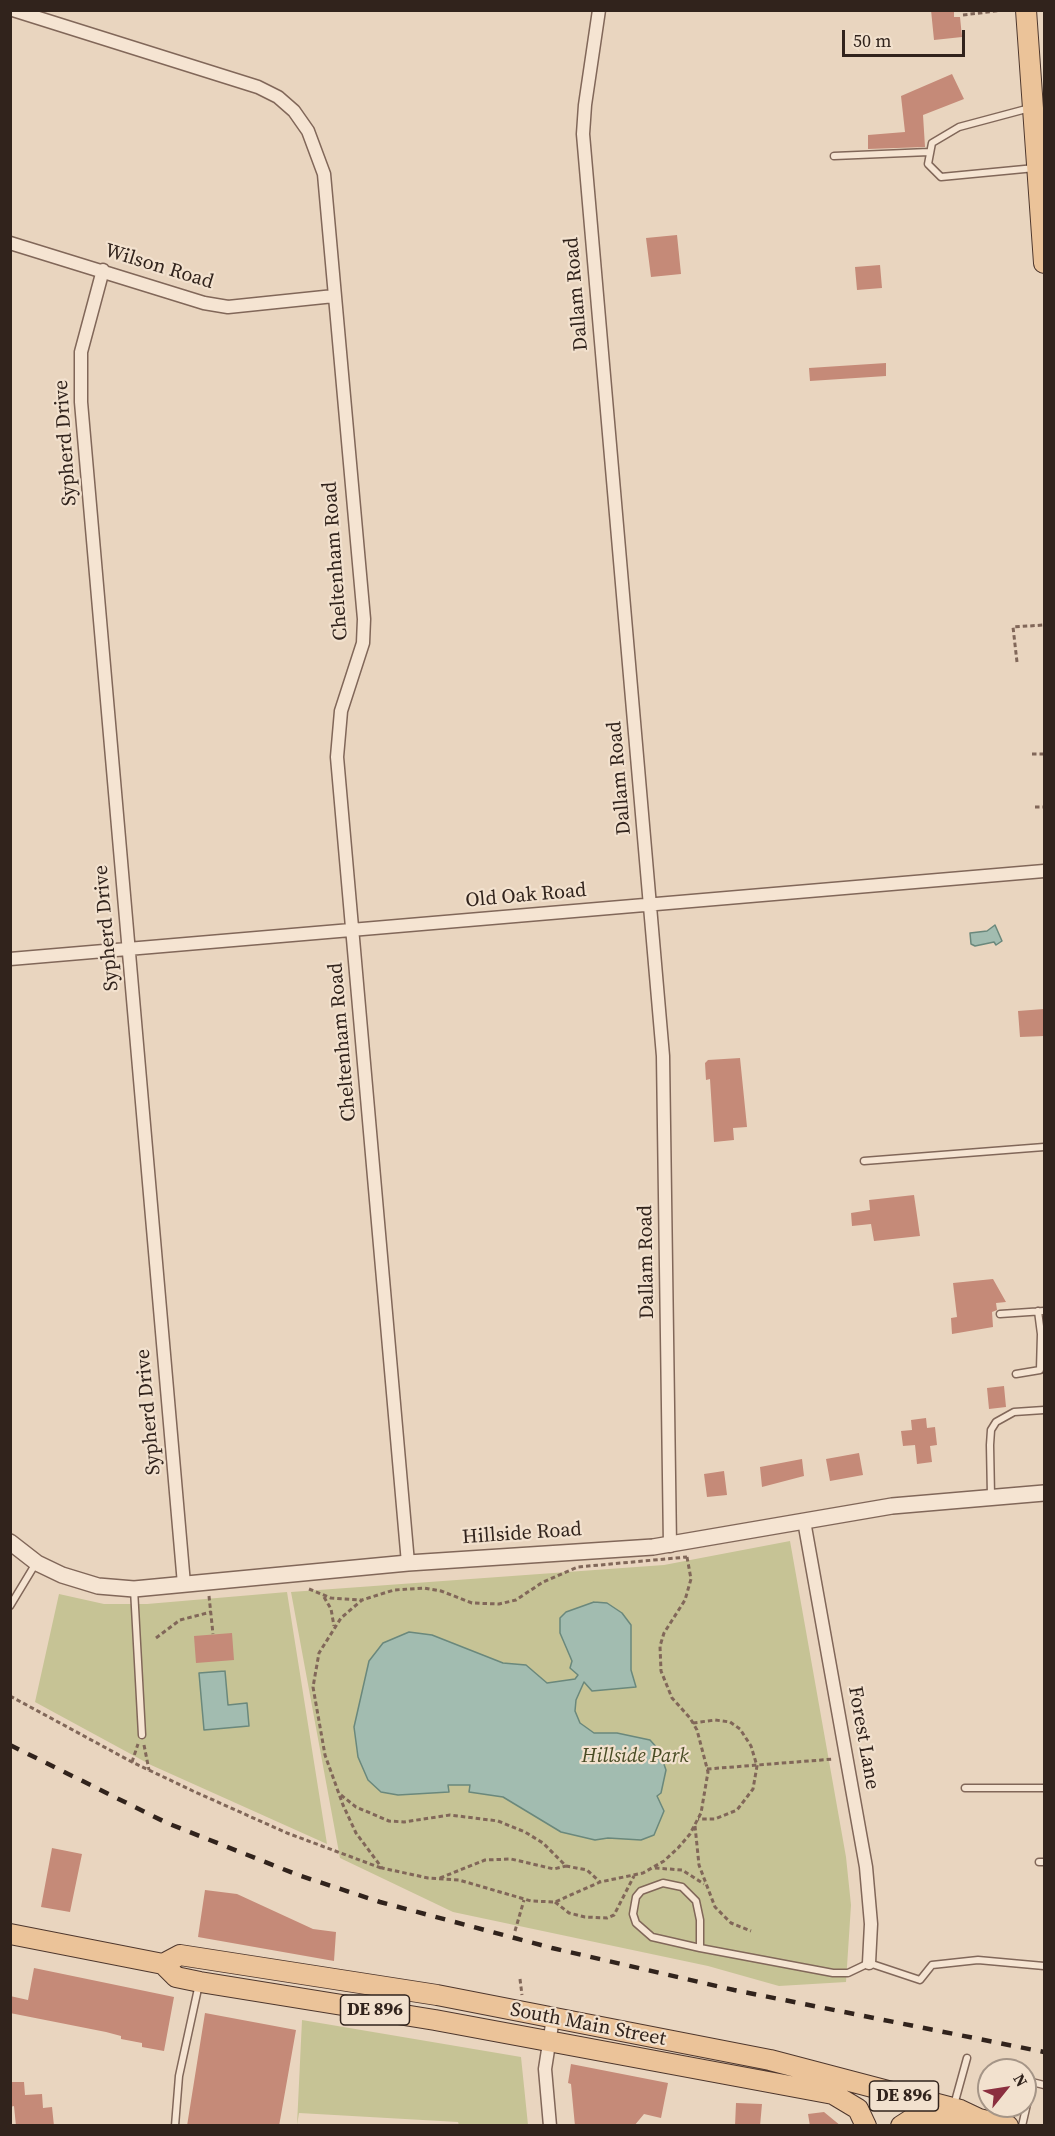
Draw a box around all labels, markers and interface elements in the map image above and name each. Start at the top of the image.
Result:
scale bar [845,18,968,56]
text: 50 m [853,28,891,53]
street label: Dallam Road [560,236,594,352]
street label: Wilson Road [102,239,216,295]
street label: Sypherd Drive [50,379,82,507]
street label: Cheltenham Road [318,481,354,641]
street label: Dallam Road [603,720,637,836]
street label: Sypherd Drive [90,864,124,992]
street label: Old Oak Road [465,879,587,913]
street label: Cheltenham Road [324,961,362,1123]
street label: Dallam Road [634,1205,660,1319]
street label: Sypherd Drive [132,1348,166,1476]
street label: Hillside Road [461,1518,583,1550]
street label: Forest Lane [842,1685,884,1791]
park label: Hillside Park [581,1745,689,1769]
road number: DE 896 [340,1995,410,2025]
street label: South Main Street [508,1998,668,2052]
north arrow [977,2058,1037,2118]
text: N [1008,2069,1033,2091]
road number: DE 896 [870,2081,938,2111]

